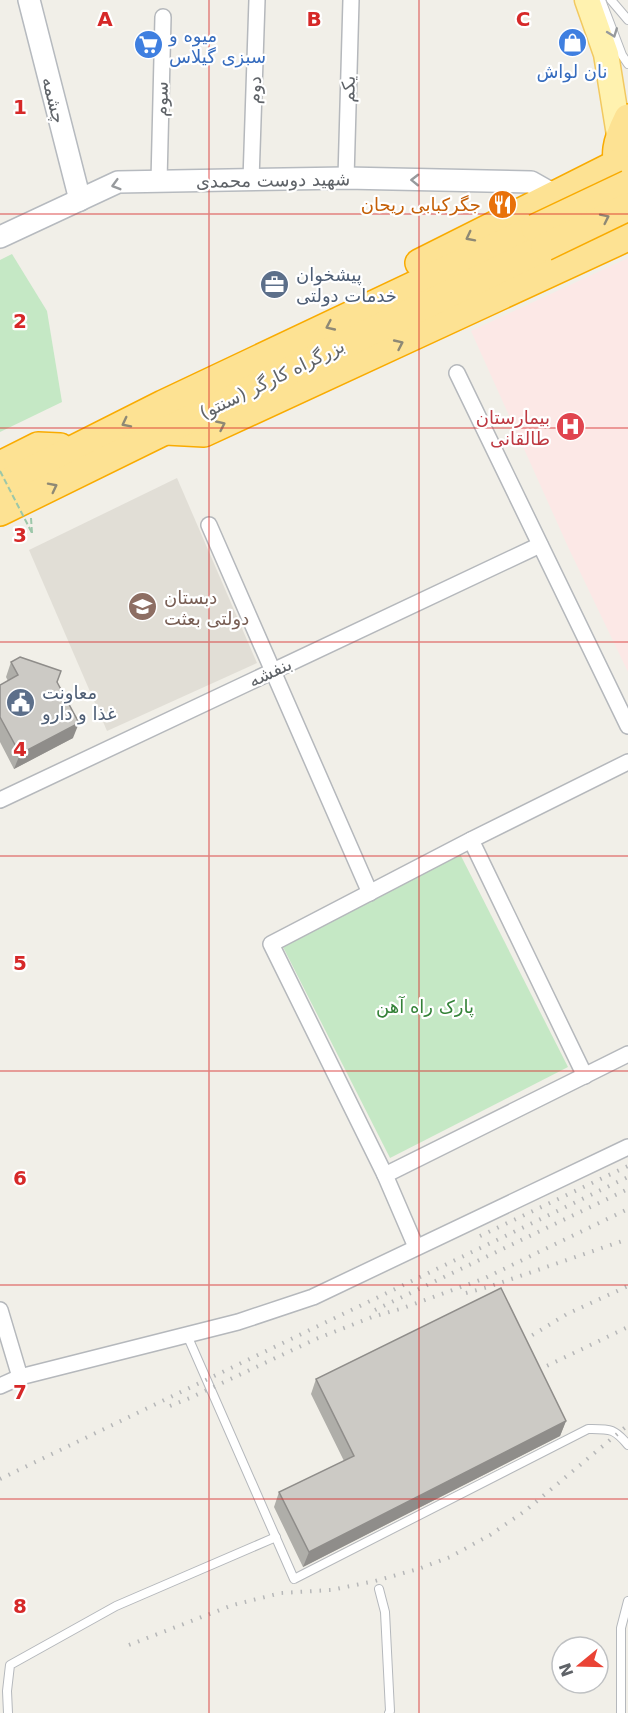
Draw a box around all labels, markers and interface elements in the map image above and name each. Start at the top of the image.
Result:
text: A [97,7,113,31]
text: B [306,7,322,31]
text: C [516,7,530,31]
place label: میوه و سبزی گیلاس [168,25,266,68]
shop icon: نان لواش [556,26,588,58]
one-way arrow [606,27,619,38]
supermarket icon: میوه و سبزی گیلاس [132,29,164,61]
place label: نان لواش [536,61,608,83]
street label: چشمه [38,75,70,125]
street label: یکم [337,75,360,103]
street label: دوم [243,76,266,104]
street label: سوم [150,81,173,117]
text: 1 [13,95,27,119]
street label: شهید دوست محمدی [196,168,350,193]
one-way arrow [411,173,420,186]
one-way arrow [111,178,122,190]
restaurant icon: جگرکبابی ریحان [486,188,518,220]
place label: جگرکبابی ریحان [361,194,481,216]
one-way arrow [599,214,610,226]
one-way arrow [465,230,476,242]
place label: پیشخوان خدمات دولتی [296,264,397,307]
office icon: پیشخوان خدمات دولتی [259,268,291,300]
text: 2 [13,309,27,333]
one-way arrow [326,318,337,330]
street label: بزرگراه کارگر (سنتو) [196,335,348,424]
one-way arrow [392,339,403,351]
place label: بیمارستان طالقانی [476,407,550,449]
hospital icon: بیمارستان طالقانی [555,411,587,443]
one-way arrow [121,416,132,428]
one-way arrow [215,421,226,433]
one-way arrow [46,482,57,494]
text: 3 [13,523,27,547]
place label: دبستان دولتی بعثت [164,587,249,630]
school or university icon: دبستان دولتی بعثت [127,591,159,623]
street label: بنفشه [245,653,295,691]
place label: معاونت غذا و دارو [41,682,116,725]
public building icon: معاونت غذا و دارو [5,686,37,718]
text: 4 [13,737,27,761]
text: 5 [13,951,27,975]
park label: پارک راه آهن [376,995,474,1018]
text: 6 [13,1166,27,1190]
text: 7 [13,1380,27,1404]
text: 8 [13,1594,27,1618]
north arrow [550,1635,610,1695]
text: N [555,1660,577,1679]

